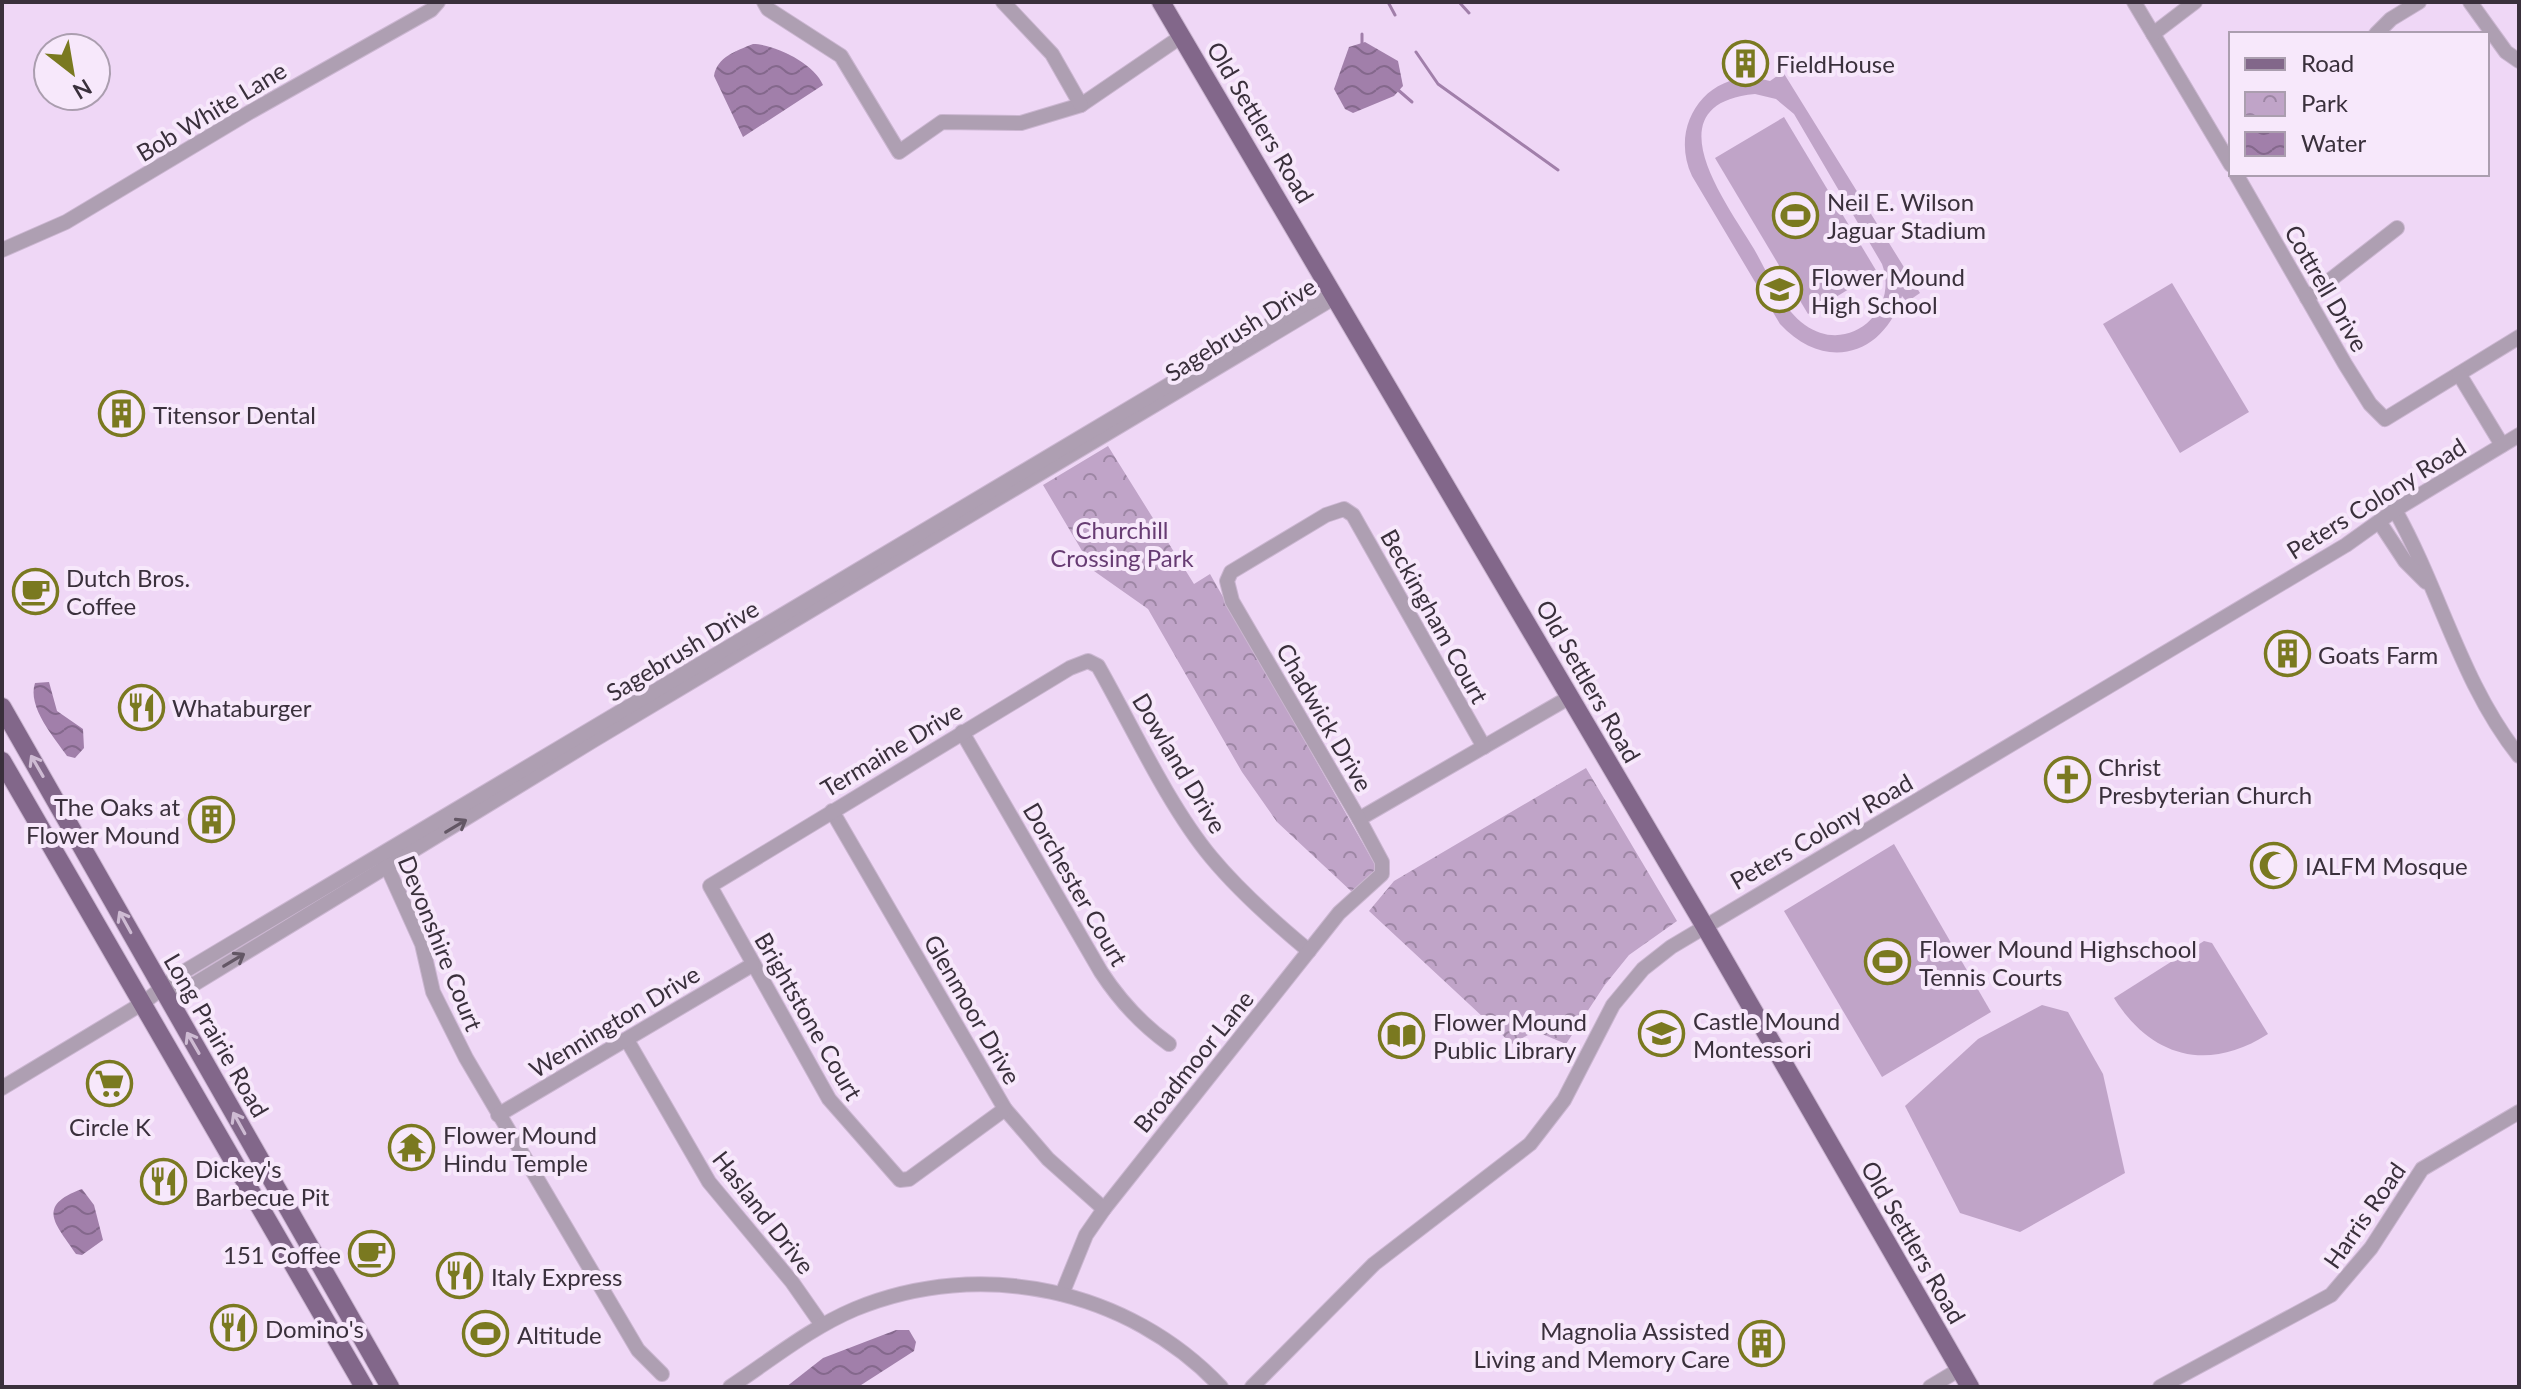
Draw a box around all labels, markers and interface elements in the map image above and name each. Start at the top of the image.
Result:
north arrow [32,32,112,112]
legend [2229,32,2489,176]
street label: Old Settlers Road [1201,36,1321,208]
building icon: FieldHouse [1721,39,1769,87]
text: Road [2301,48,2354,77]
place label: FieldHouse [1776,49,1895,78]
street label: Bob White Lane [131,55,291,167]
text: N [68,74,97,106]
text: Park [2301,88,2349,117]
text: Water [2301,128,2366,157]
place label: Neil E. Wilson Jaguar Stadium [1827,187,1986,244]
sports icon: Neil E. Wilson Jaguar Stadium [1772,191,1820,239]
street label: Cottrell Drive [2279,220,2375,356]
place label: Flower Mound High School [1811,262,1965,319]
school or university icon: Flower Mound High School [1756,266,1804,314]
street label: Sagebrush Drive [1159,271,1321,387]
building icon: Titensor Dental [98,390,146,438]
place label: Titensor Dental [153,400,316,429]
street label: Peters Colony Road [2281,431,2471,565]
park label: Churchill Crossing Park [1050,515,1194,572]
street label: Beckingham Court [1375,524,1495,708]
place label: Dutch Bros. Coffee [66,563,190,620]
cafe icon: Dutch Bros. Coffee [11,567,59,615]
street label: Sagebrush Drive [601,593,763,707]
street label: Old Settlers Road [1531,595,1647,767]
building icon: Goats Farm [2263,630,2311,678]
street label: Chadwick Drive [1271,638,1379,796]
place label: Goats Farm [2318,640,2438,669]
restaurant icon: Whataburger [117,683,165,731]
street label: Dowland Drive [1127,688,1233,838]
place label: Whataburger [172,693,312,722]
street label: Termaine Drive [815,695,967,803]
place label: Christ Presbyterian Church [2098,752,2312,809]
one-way arrow [29,755,45,778]
church icon: Christ Presbyterian Church [2043,756,2091,804]
street label: Peters Colony Road [1725,767,1917,895]
place label: The Oaks at Flower Mound [26,792,180,849]
building icon: The Oaks at Flower Mound [187,796,235,844]
street label: Dorchester Court [1018,797,1135,971]
one-way arrow [444,817,467,833]
mosque icon: IALFM Mosque [2250,841,2298,889]
street label: Devonshire Court [393,851,489,1035]
place label: IALFM Mosque [2305,851,2468,880]
one-way arrow [117,911,133,934]
street label: Brightstone Court [749,927,869,1105]
street label: Glenmoor Drive [919,929,1027,1089]
place label: Flower Mound Highschool Tennis Courts [1919,934,2197,991]
sports icon: Flower Mound Highschool Tennis Courts [1864,938,1912,986]
street label: Long Prairie Road [158,948,276,1122]
one-way arrow [222,952,245,968]
street label: Wennington Drive [524,959,704,1083]
street label: Broadmoor Lane [1127,984,1259,1138]
place label: Castle Mound Montessori [1693,1006,1840,1063]
place label: Flower Mound Public Library [1433,1007,1587,1064]
school or university icon: Castle Mound Montessori [1638,1010,1686,1058]
library icon: Flower Mound Public Library [1378,1011,1426,1059]
one-way arrow [185,1031,200,1055]
supermarket icon: Circle K [86,1060,134,1108]
one-way arrow [231,1111,246,1135]
place label: Circle K [69,1112,151,1141]
place label: Flower Mound Hindu Temple [443,1120,597,1177]
temple icon: Flower Mound Hindu Temple [388,1124,436,1172]
street label: Hasland Drive [707,1145,821,1279]
place label: Dickey's Barbecue Pit [195,1154,330,1211]
street label: Old Settlers Road [1856,1156,1972,1328]
street label: Harris Road [2317,1156,2411,1274]
restaurant icon: Dickey's Barbecue Pit [140,1158,188,1206]
cafe icon: 151 Coffee [348,1230,396,1278]
place label: 151 Coffee [223,1240,341,1269]
restaurant icon: Italy Express [436,1252,484,1300]
place label: Italy Express [491,1262,622,1291]
restaurant icon: Domino's [210,1304,258,1352]
sports icon: Altitude [462,1310,510,1358]
place label: Domino's [265,1314,364,1343]
place label: Magnolia Assisted Living and Memory Care [1473,1316,1730,1373]
place label: Altitude [517,1320,602,1349]
building icon: Magnolia Assisted Living and Memory Care [1737,1320,1785,1368]

